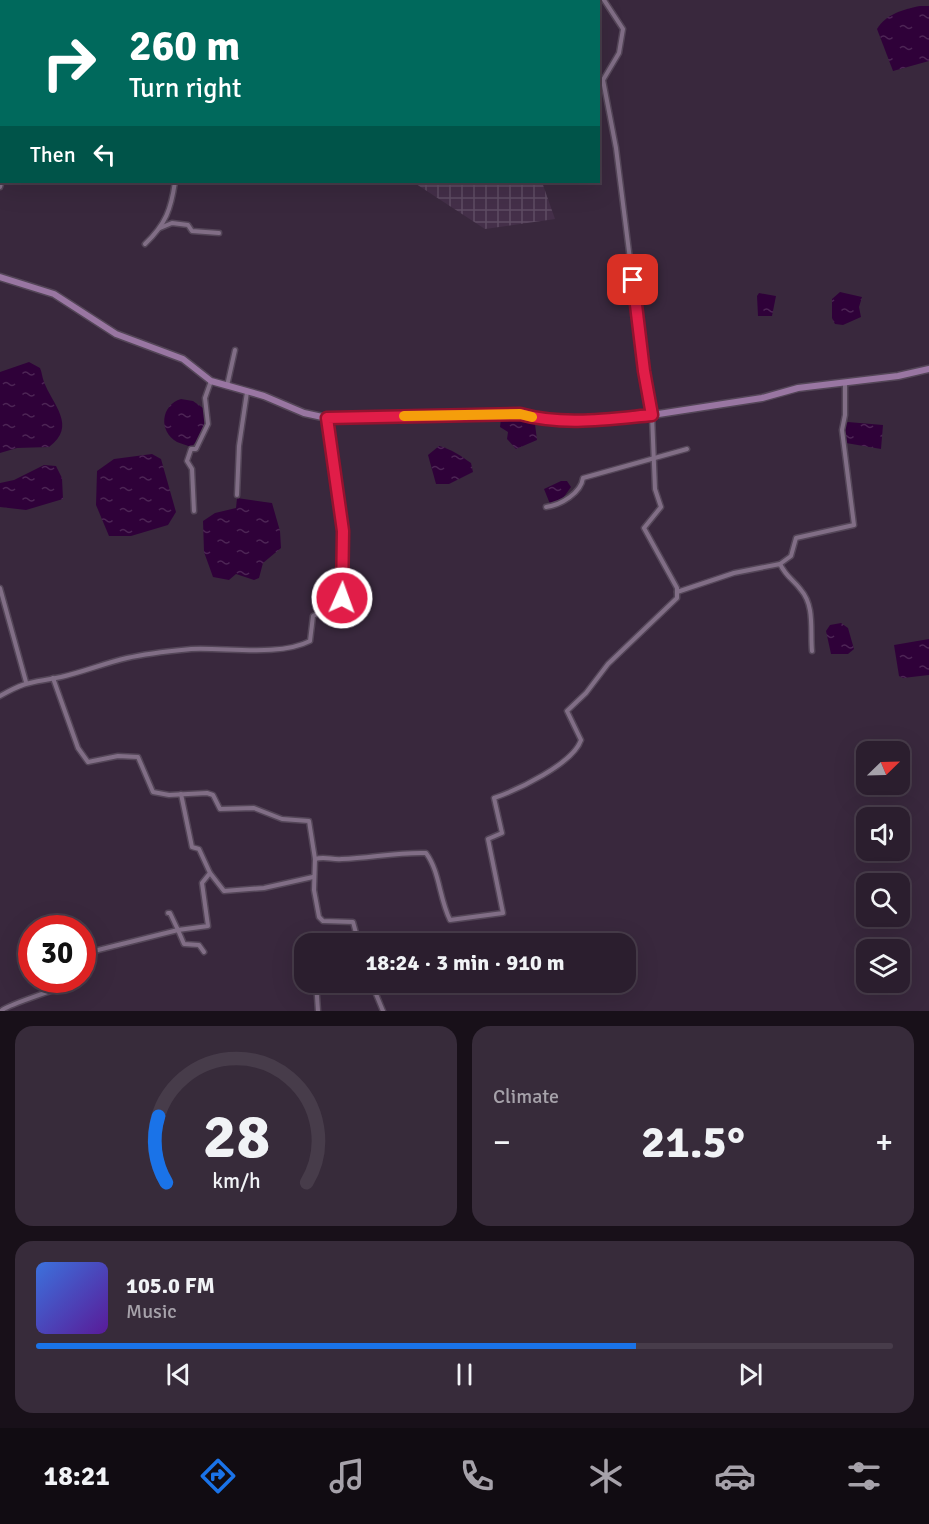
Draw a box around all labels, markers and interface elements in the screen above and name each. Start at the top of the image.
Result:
text: 260 m [129,21,240,72]
icon: right [30,24,108,102]
text: Turn right [129,72,242,105]
icon: left [88,138,121,171]
text: Then [30,141,76,168]
pin [607,254,658,305]
icon: arrive [616,263,649,296]
position arrow [310,566,374,630]
north arrow [856,741,910,795]
map controls [856,741,910,993]
button: sound [856,807,910,861]
button: search [856,873,910,927]
speed limit sign: 30 [18,915,96,993]
button: layers [856,939,910,993]
text: 18:24 · 3 min · 910 m [365,949,565,976]
text: Climate [493,1084,559,1109]
text: 28 [202,1098,270,1175]
text: 21.5° [641,1115,745,1170]
text: − [493,1122,511,1163]
text: + [875,1122,893,1163]
text: km/h [212,1168,260,1194]
text: 105.0 FM [126,1272,215,1299]
text: Music [126,1299,177,1324]
icon: previous [162,1358,195,1391]
icon: pause [448,1358,481,1391]
icon: next [734,1358,767,1391]
icon: directions [197,1455,239,1497]
icon: music [326,1455,368,1497]
icon: phone [456,1455,498,1497]
icon: climate [585,1455,627,1497]
icon: car [714,1455,756,1497]
icon: filters [843,1455,885,1497]
text: 18:21 [44,1460,110,1493]

